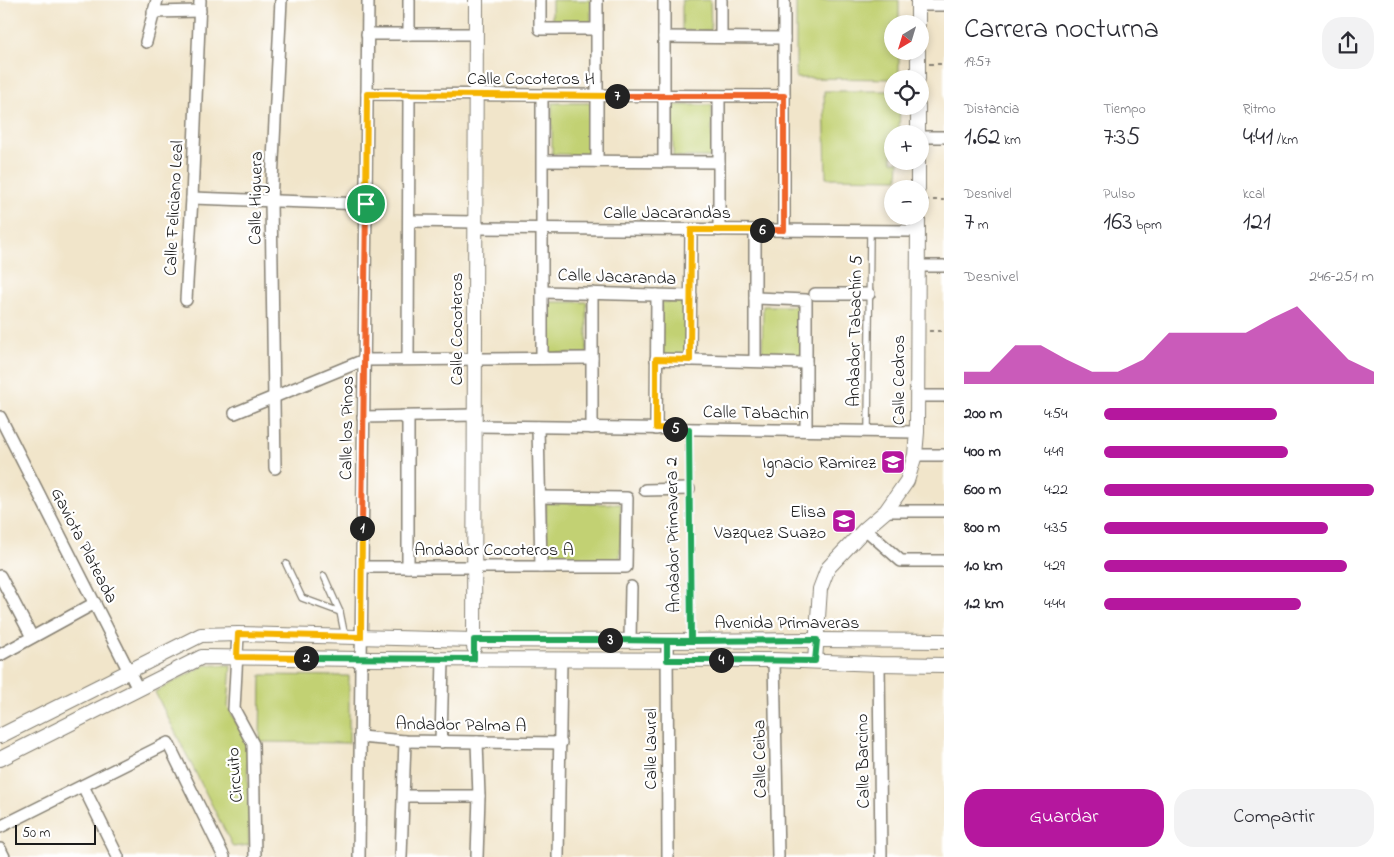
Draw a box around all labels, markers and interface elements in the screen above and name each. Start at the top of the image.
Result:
text: Carrera nocturna [964,10,1159,51]
north arrow [884,15,929,60]
map controls [884,15,929,225]
button: share [1322,17,1374,69]
text: 19:57 [964,50,991,74]
street label: Calle Cocoteros H [467,67,595,93]
button: locate [884,70,929,115]
pin: 7 [604,84,630,108]
text: 7 [615,86,620,107]
text: Distancia [964,99,1019,120]
text: Tiempo [1103,99,1146,120]
text: Ritmo [1243,99,1276,120]
text: 1.62 [964,120,1000,156]
text: 7:35 [1103,120,1140,156]
text: 4:41 [1243,120,1273,156]
button: + [884,125,929,170]
text: km [1000,130,1021,151]
text: /km [1273,130,1298,151]
street label: Calle Feliciano Leal [158,140,192,276]
street label: Calle Higuera [243,151,272,245]
button: − [884,180,929,225]
pin [345,183,387,225]
text: Desnivel [964,184,1012,205]
text: Pulso [1103,184,1135,205]
text: kcal [1243,184,1265,205]
icon: arrive [352,190,380,218]
street label: Calle Jacarandas [603,201,731,227]
text: 7 [964,205,974,241]
text: 163 [1103,205,1133,241]
text: 121 [1243,205,1271,241]
text: m [974,215,989,236]
text: bpm [1133,215,1162,236]
pin: 6 [750,218,774,242]
text: 6 [759,220,766,241]
street label: Andador Tabachín 5 [842,255,870,407]
street label: Calle Jacaranda [557,263,677,293]
text: Desnivel [964,265,1018,289]
text: 246–251 m [1309,265,1374,289]
street label: Calle Cocoteros [445,272,471,386]
street label: Calle Cedros [887,335,913,425]
street label: Calle los Pinos [334,376,362,480]
street label: Calle Tabachin [703,400,809,428]
text: 200 m [964,402,1002,426]
text: 4:54 [1044,402,1068,426]
pin: 5 [662,416,688,442]
text: 5 [671,419,680,440]
text: 400 m [964,440,1001,464]
text: 4:49 [1044,440,1063,464]
school or university icon: Ignacio Ramirez [880,449,906,475]
place label: Ignacio Ramirez [762,451,876,478]
street label: Andador Primavera 2 [660,457,688,613]
text: 600 m [964,478,1001,502]
text: 4:22 [1044,478,1068,502]
street label: Gaviota Plateada [43,484,124,608]
place label: Elisa Vazquez Suazo [713,500,826,547]
school or university icon: Elisa Vazquez Suazo [831,508,857,534]
pin: 1 [350,516,374,540]
text: 800 m [964,516,1000,540]
text: 4:35 [1044,516,1068,540]
text: 1 [360,518,365,539]
street label: Andador Cocoteros A [414,538,574,564]
text: 1.0 km [964,554,1003,578]
text: 4:29 [1044,554,1065,578]
text: 1.2 km [964,592,1004,616]
text: 4:44 [1044,592,1065,616]
street label: Avenida Primaveras [715,611,859,637]
pin: 3 [598,628,622,652]
text: 3 [608,630,613,651]
pin: 2 [294,646,318,670]
text: 2 [303,648,310,669]
pin: 4 [708,648,734,672]
text: 4 [719,650,724,671]
street label: Calle Laurel [639,708,665,790]
street label: Andador Palma A [395,712,527,740]
street label: Calle Barcino [850,713,878,809]
street label: Calle Ceiba [747,719,775,798]
street label: Circuito [221,746,251,803]
button: Guardar [964,789,1164,847]
button: Compartir [1174,789,1374,847]
scale bar [15,822,96,845]
text: 50 m [22,823,50,844]

